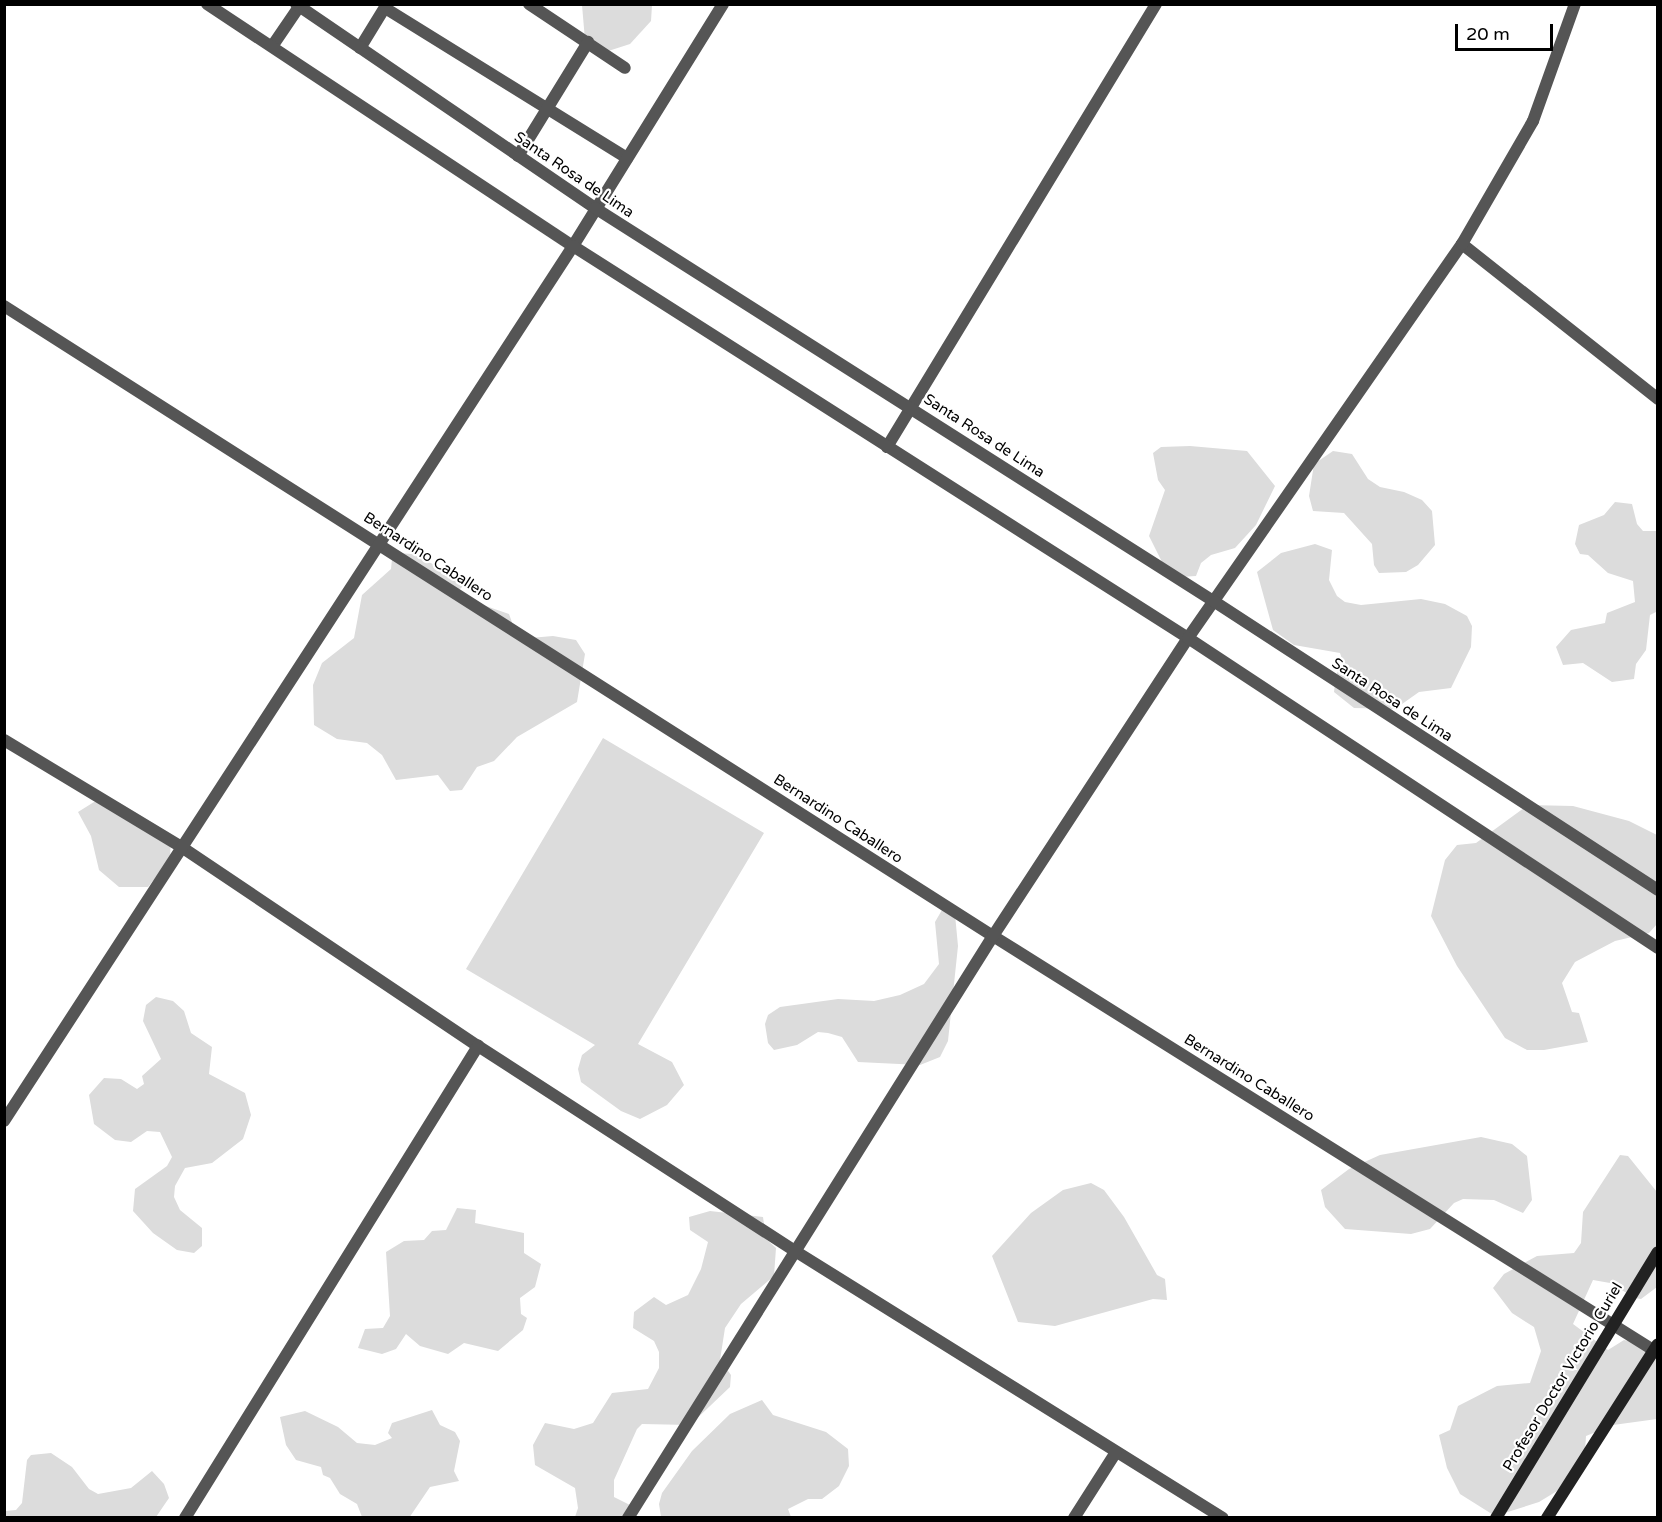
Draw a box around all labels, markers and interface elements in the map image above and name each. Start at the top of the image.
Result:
scale bar [1458,12,1556,50]
text: 20 m [1466,23,1510,45]
street label: Santa Rosa de Lima [511,128,637,222]
street label: Santa Rosa de Lima [920,390,1048,482]
street label: Bernardino Caballero [360,509,496,605]
street label: Santa Rosa de Lima [1328,654,1456,746]
street label: Bernardino Caballero [770,771,906,867]
street label: Bernardino Caballero [1180,1031,1318,1125]
street label: Profesor Doctor Victorio Curiel [1499,1279,1627,1475]

